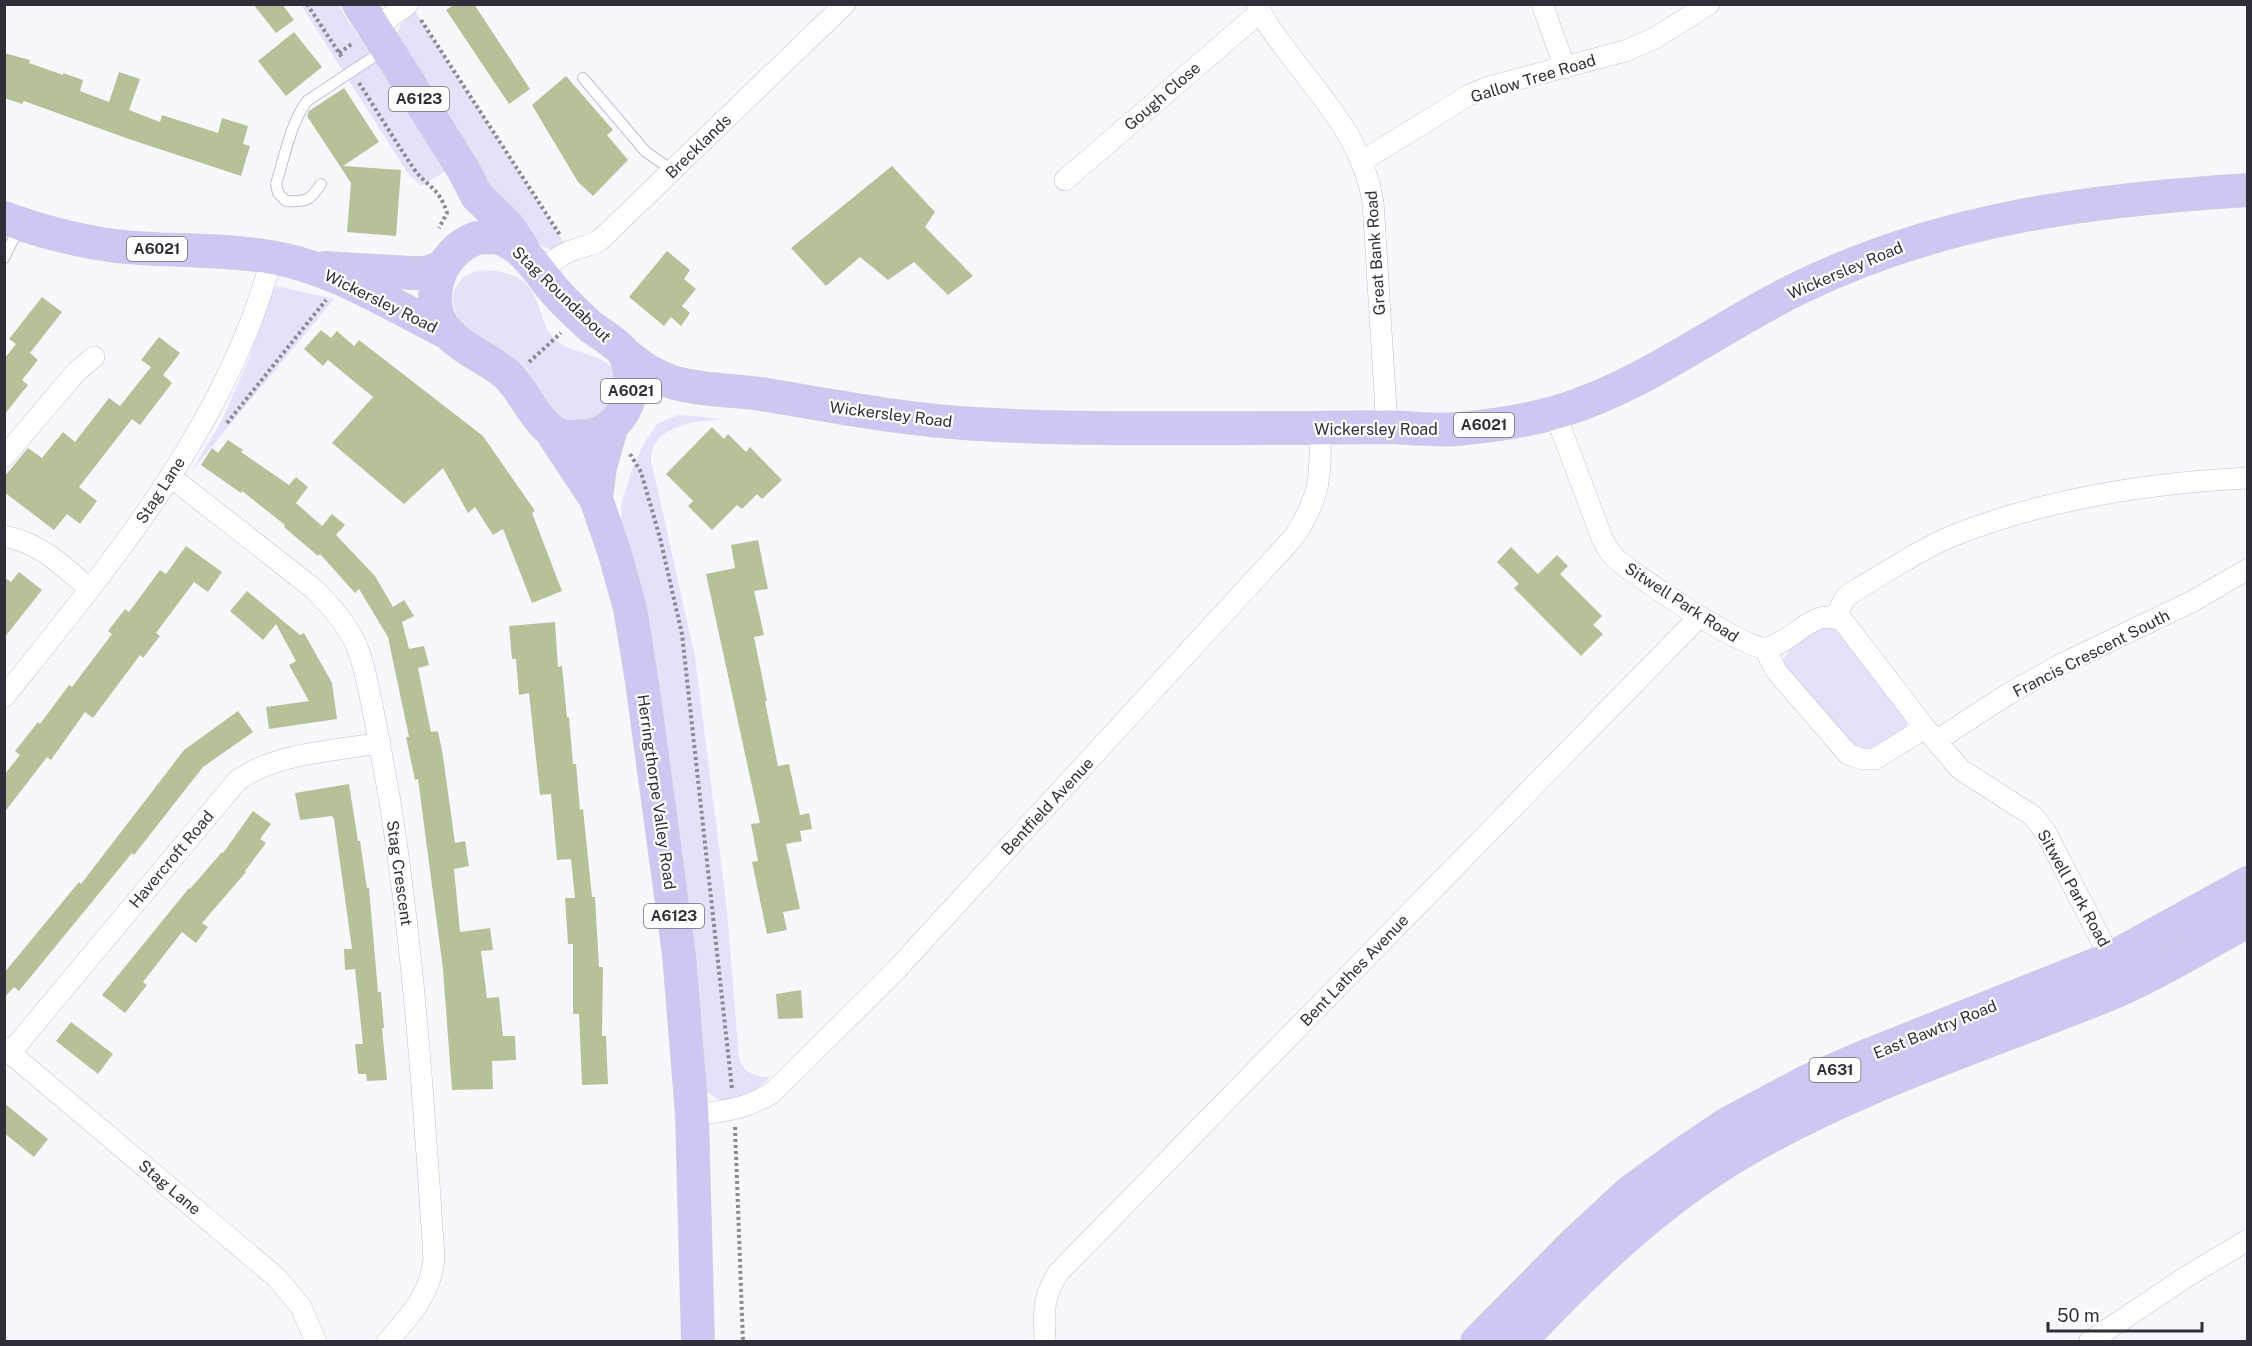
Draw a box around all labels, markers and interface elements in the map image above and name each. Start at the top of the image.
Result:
street label: Gallow Tree Road [1468,50,1598,107]
street label: Gough Close [1120,58,1204,135]
road number: A6123 [389,87,449,111]
street label: Brecklands [662,110,735,182]
street label: Great Bank Road [1362,190,1389,316]
road number: A6021 [127,237,187,261]
street label: Wickersley Road [1785,238,1906,303]
street label: Stag Roundabout [508,242,615,346]
street label: Wickersley Road [321,266,440,337]
road number: A6021 [601,379,661,403]
street label: Wickersley Road [829,398,953,431]
road number: A6021 [1454,413,1514,437]
street label: Wickersley Road [1314,420,1438,439]
street label: Stag Lane [132,453,189,527]
street label: Sitwell Park Road [1621,559,1742,646]
street label: Francis Crescent South [2010,606,2173,701]
street label: Herringthorpe Valley Road [633,693,680,891]
street label: Bentfield Avenue [997,754,1097,859]
street label: Havercroft Road [125,807,218,912]
street label: Stag Crescent [383,819,416,927]
street label: Sitwell Park Road [2033,826,2114,950]
road number: A6123 [644,904,704,928]
street label: Bent Lathes Avenue [1296,911,1412,1030]
street label: East Bawtry Road [1871,996,2000,1063]
road number: A631 [1810,1058,1860,1082]
street label: Stag Lane [135,1156,205,1219]
scale bar [2048,1295,2202,1333]
text: 50 m [2057,1305,2100,1326]

